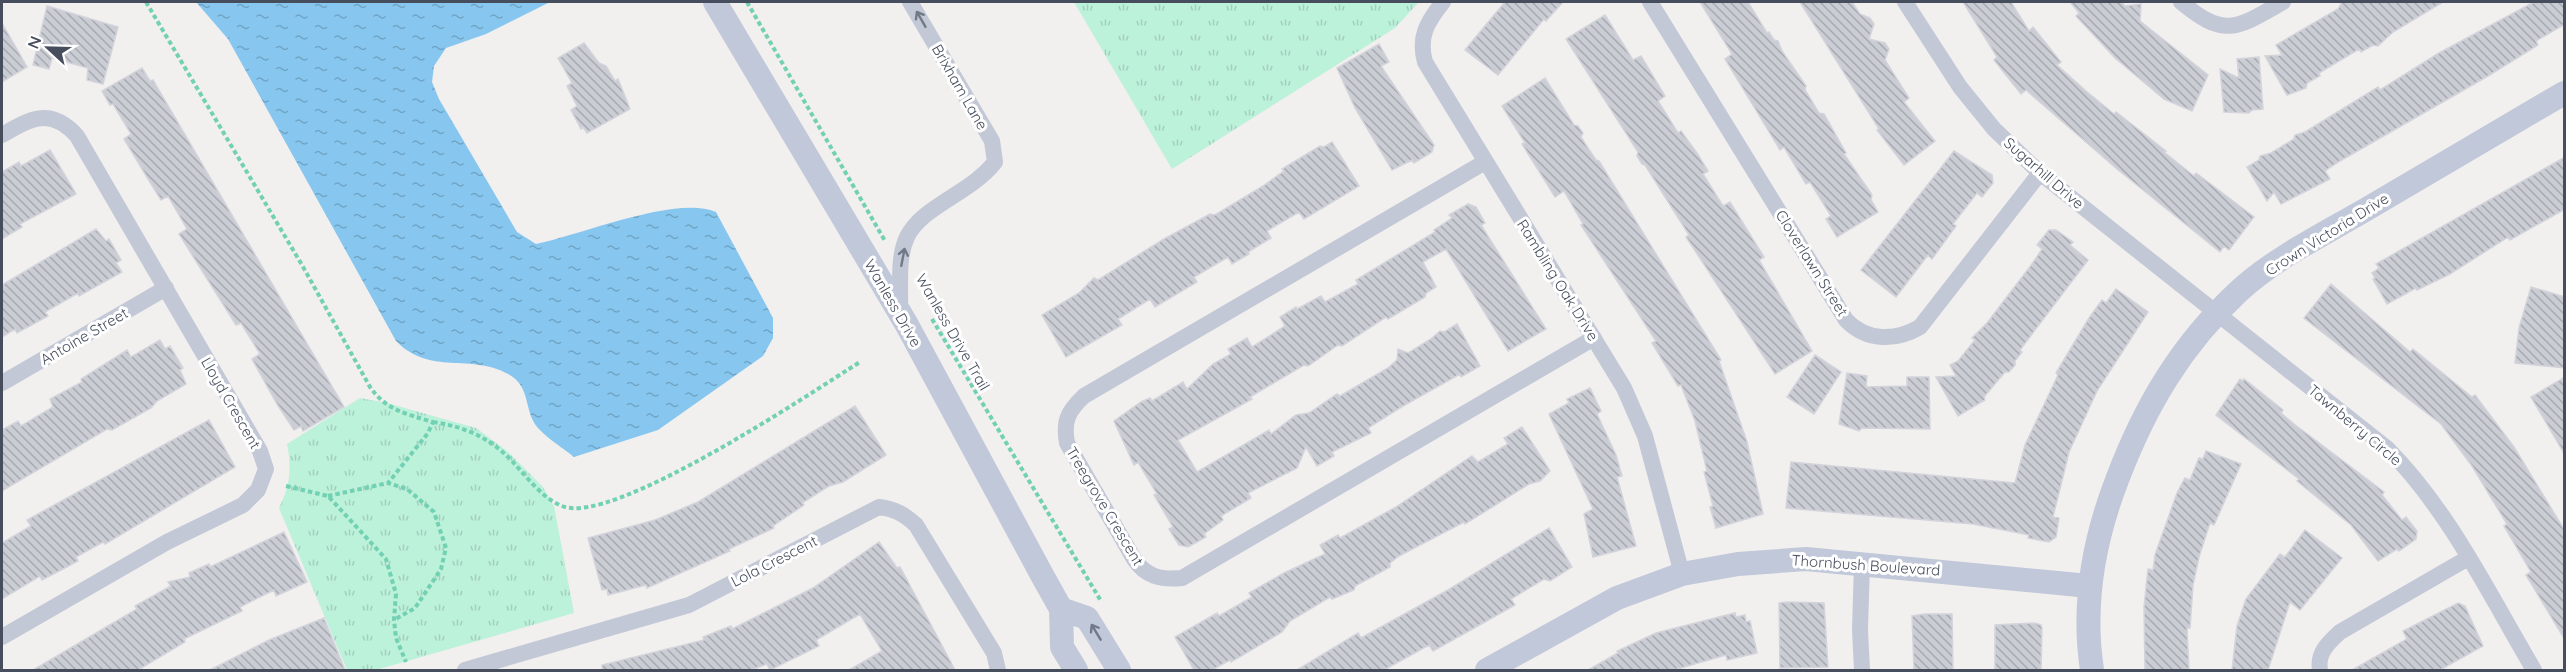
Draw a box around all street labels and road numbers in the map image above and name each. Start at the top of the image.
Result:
street label: Brixham Lane [928,41,992,133]
street label: Sugarhill Drive [2000,133,2088,213]
street label: Crown Victoria Drive [2262,188,2392,280]
street label: Cloverlawn Street [1772,206,1852,320]
street label: Rambling Oak Drive [1513,216,1603,344]
street label: Wanless Drive [860,256,926,350]
street label: Wanless Drive Trail [912,270,994,394]
street label: Antoine Street [37,303,131,369]
street label: Lloyd Crescent [197,354,265,452]
street label: Tawnberry Circle [2304,380,2406,470]
street label: Treegrove Crescent [1062,443,1148,569]
street label: Lola Crescent [728,531,820,591]
street label: Thornbush Boulevard [1791,550,1941,580]

